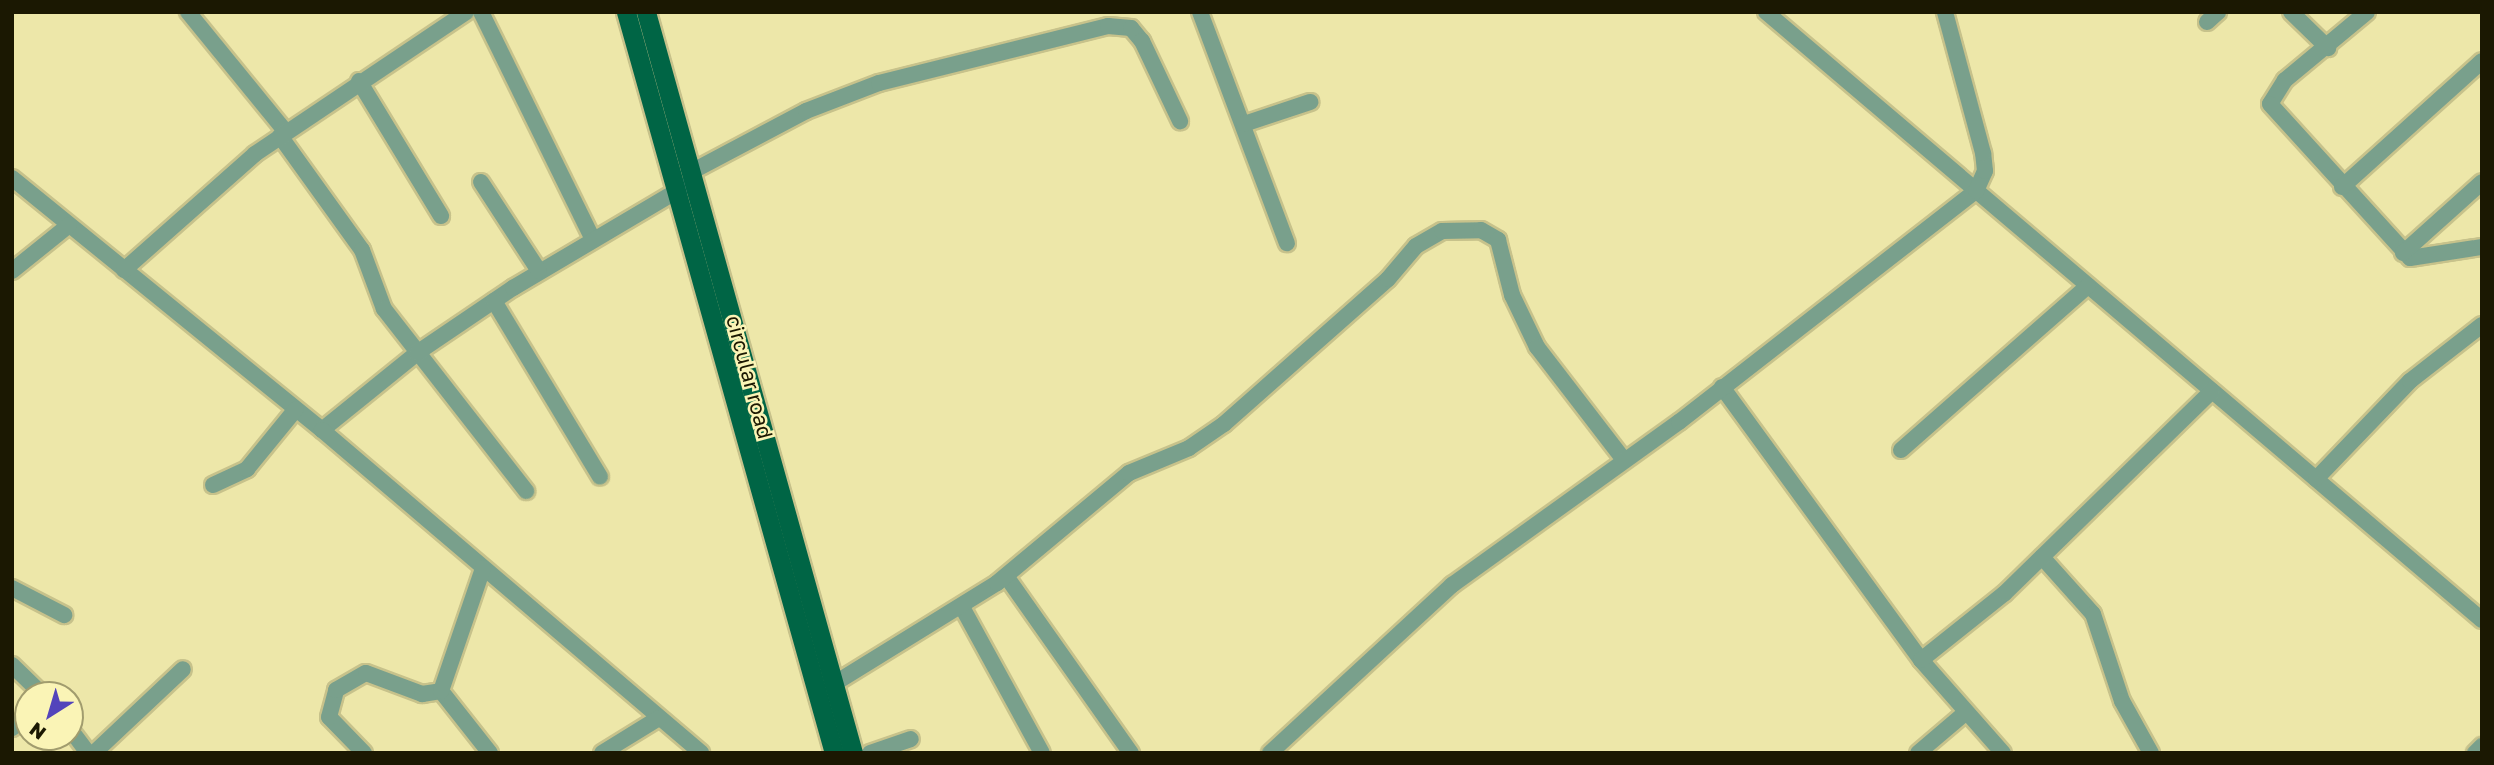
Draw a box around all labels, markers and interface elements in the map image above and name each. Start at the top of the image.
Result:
street label: circular road [721,313,779,441]
north arrow [14,681,84,751]
text: N [25,718,50,745]

